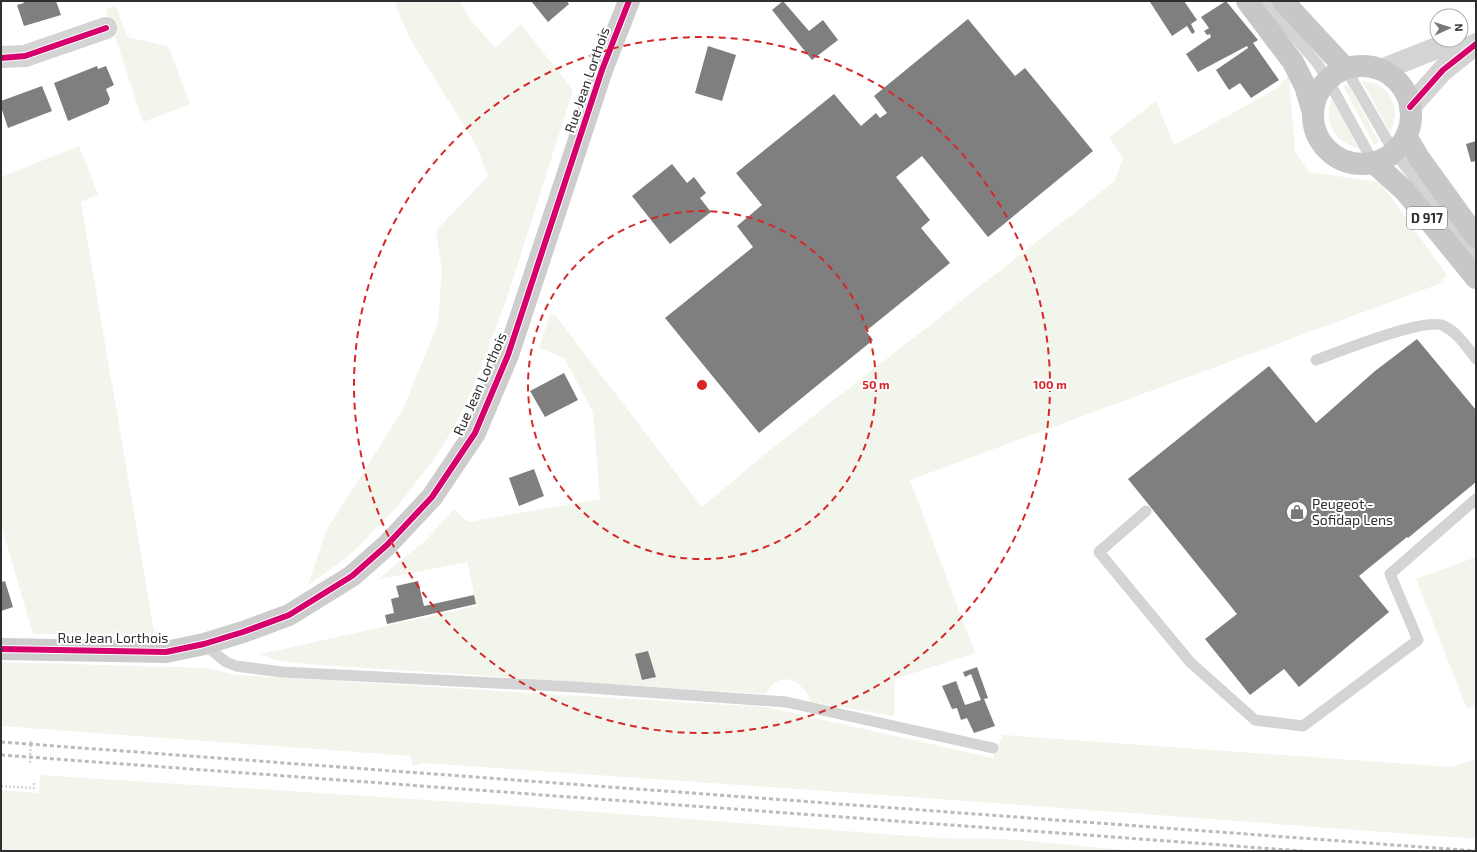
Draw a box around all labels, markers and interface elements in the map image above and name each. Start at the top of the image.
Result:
north arrow [1429,8,1469,48]
text: N [1453,23,1466,32]
street label: Rue Jean Lorthois [560,25,613,135]
road number: D 917 [1407,207,1447,229]
street label: Rue Jean Lorthois [449,330,510,438]
text: 50 m [862,377,890,391]
text: 100 m [1033,377,1067,391]
centre of rings [695,378,709,392]
place label: Peugeot - Sofidap Lens [1312,495,1393,528]
shop icon: Peugeot - Sofidap Lens [1284,499,1310,525]
street label: Rue Jean Lorthois [58,629,168,646]

